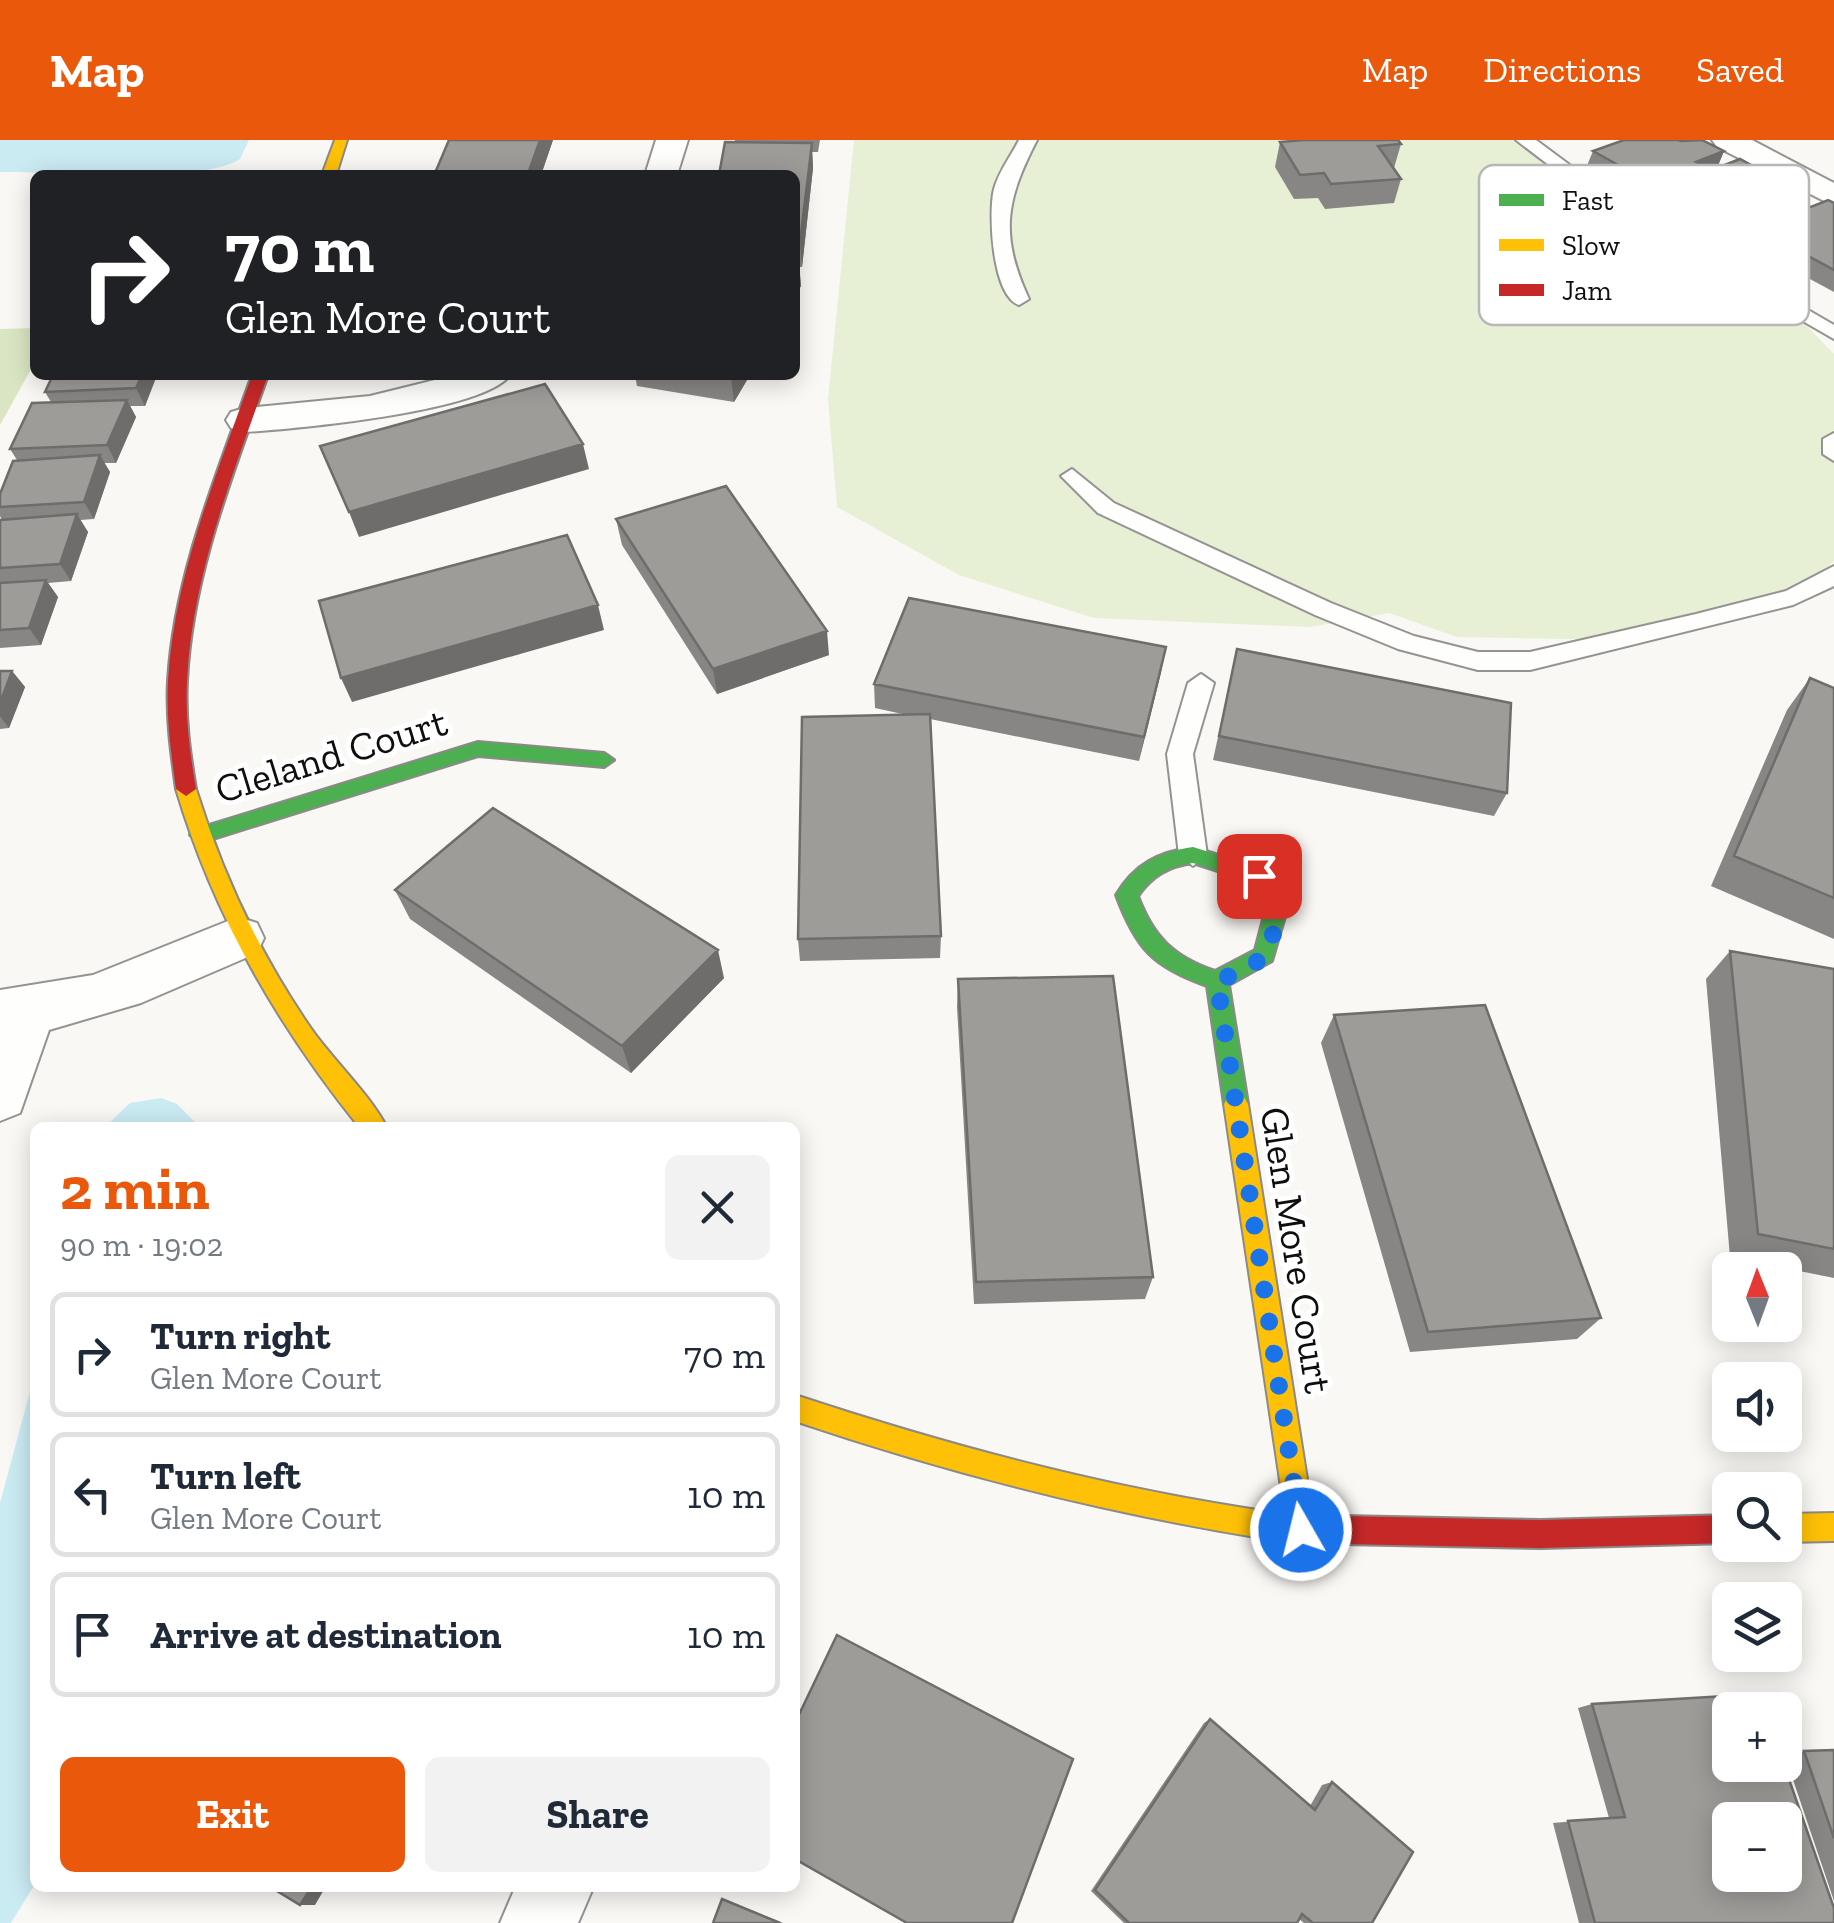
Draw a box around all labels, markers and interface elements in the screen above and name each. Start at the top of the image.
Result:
text: Map [50,42,145,99]
text: Map [1362,49,1428,91]
text: Directions [1483,49,1641,91]
text: Saved [1696,49,1784,91]
legend [1479,165,1809,325]
text: Fast [1562,184,1614,217]
text: 70 m [225,206,374,290]
icon: right [60,210,190,340]
text: Slow [1562,229,1620,262]
text: Jam [1562,274,1612,307]
text: Glen More Court [225,291,550,345]
street label: Cleland Court [209,697,453,813]
pin [1217,834,1302,919]
icon: arrive [1232,849,1287,904]
street label: Glen More Court [1251,1103,1343,1397]
text: 2 min [60,1152,210,1224]
button: close [665,1155,770,1260]
text: 90 m · 19:02 [60,1226,223,1264]
north arrow [1712,1252,1802,1342]
map controls [1712,1252,1802,1892]
text: Turn right [150,1313,330,1359]
icon: right [65,1327,120,1382]
text: 70 m [684,1332,765,1378]
text: Glen More Court [150,1359,381,1397]
button: sound [1712,1362,1802,1452]
text: Turn left [150,1453,301,1499]
icon: left [65,1467,120,1522]
text: 10 m [687,1472,765,1518]
button: search [1712,1472,1802,1562]
position arrow [1249,1478,1353,1582]
text: Glen More Court [150,1499,381,1537]
button: layers [1712,1582,1802,1672]
icon: arrive [65,1607,120,1662]
text: Arrive at destination [150,1612,501,1658]
text: 10 m [687,1612,765,1658]
button: + [1712,1692,1802,1782]
button: Exit [60,1757,405,1872]
button: Share [425,1757,770,1872]
button: − [1712,1802,1802,1892]

